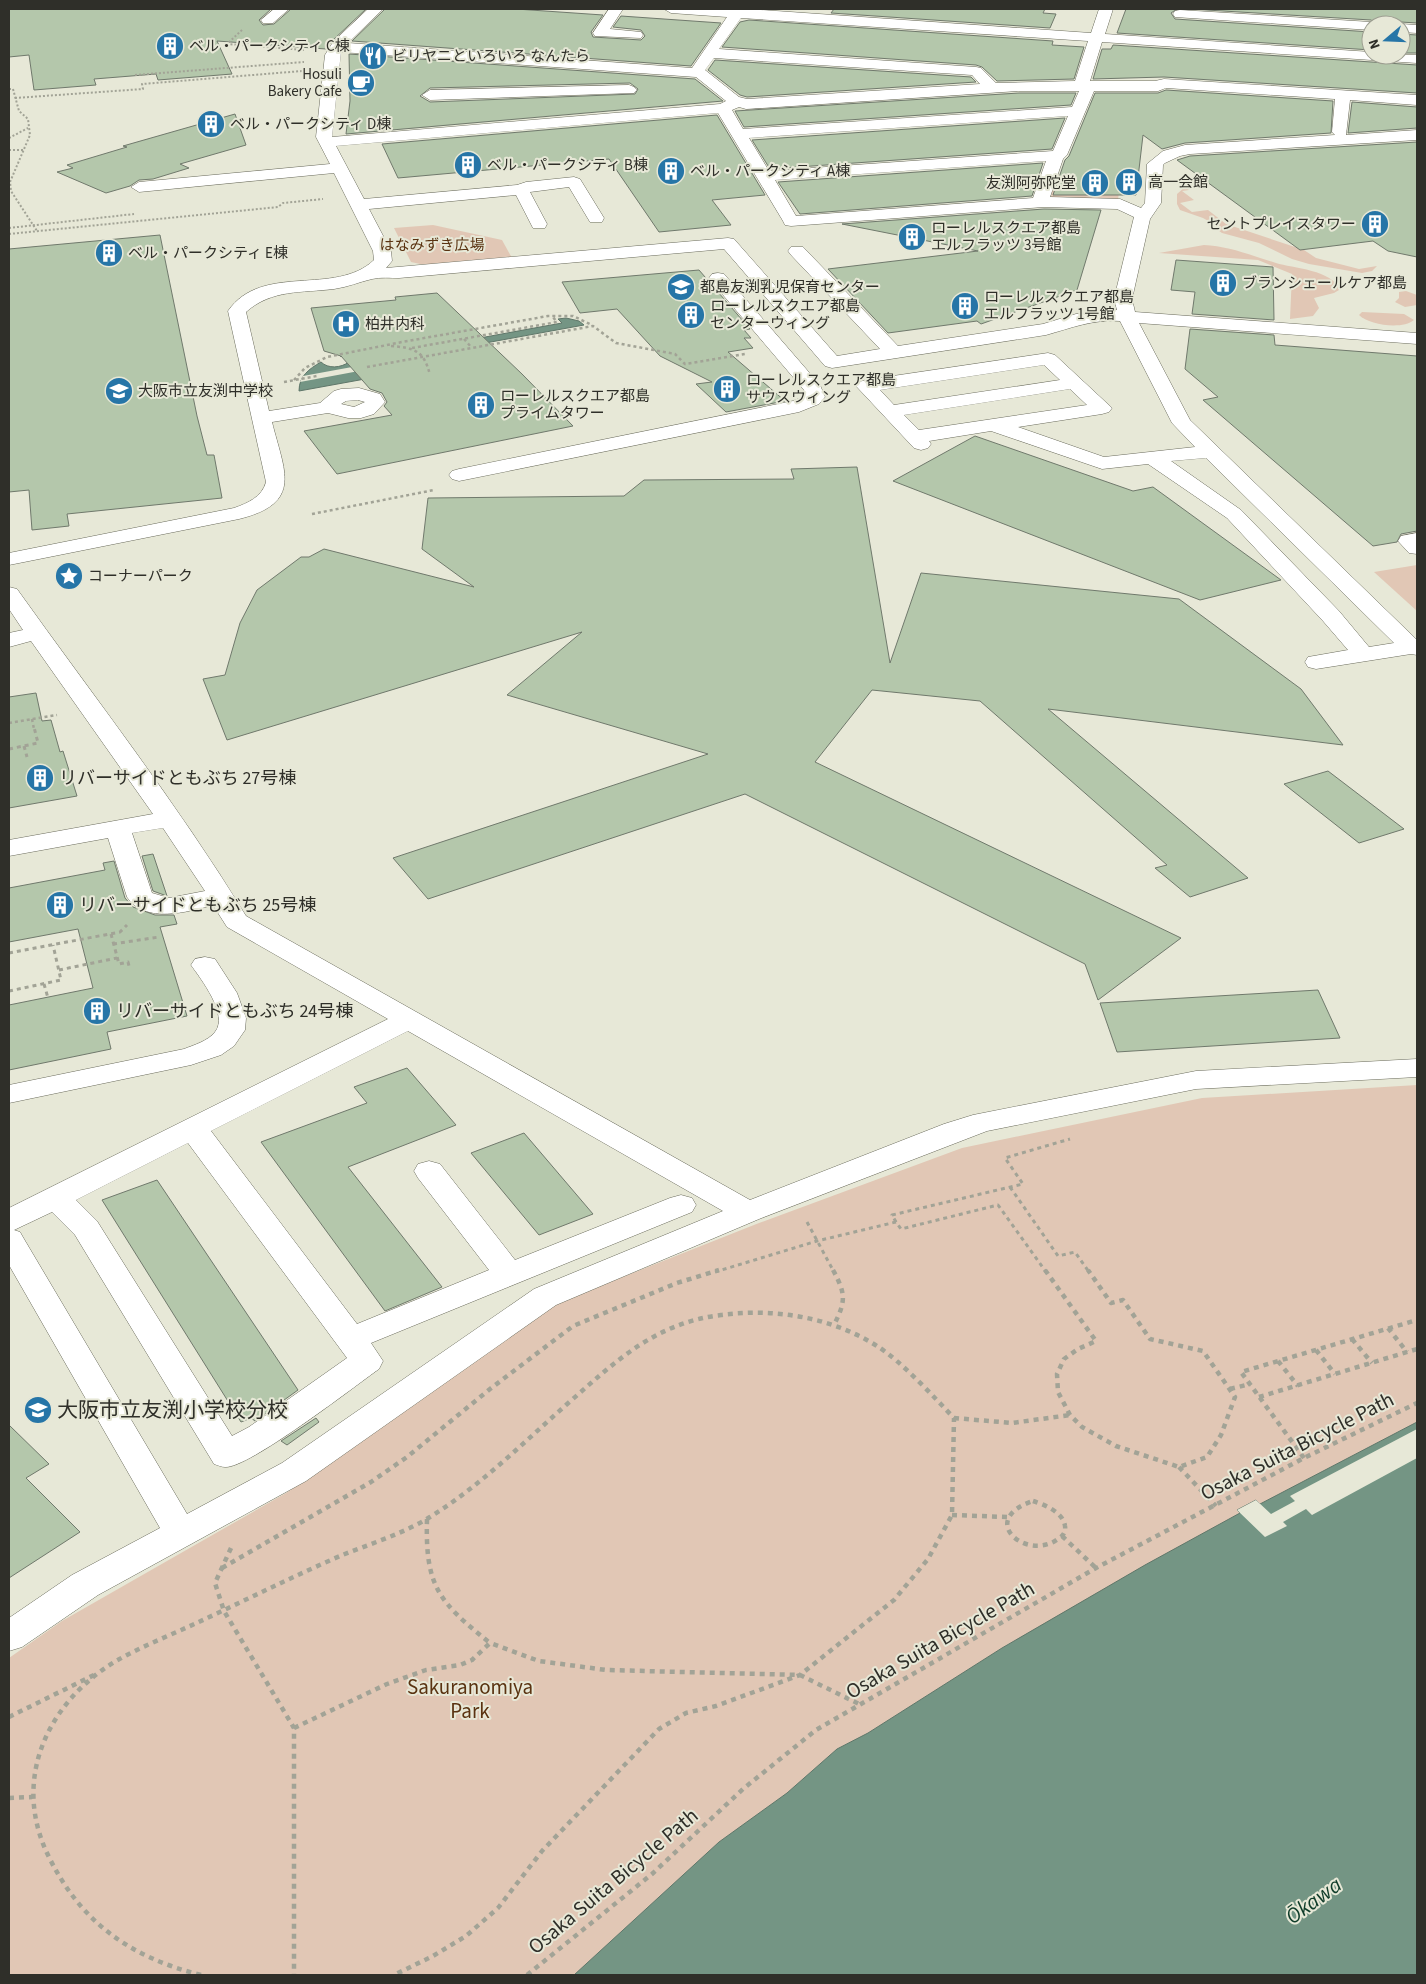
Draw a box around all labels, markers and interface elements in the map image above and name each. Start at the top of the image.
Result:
north arrow [1361,15,1411,65]
building icon: ベル・パークシティ C棟 [155,31,185,61]
place label: ベル・パークシティ C棟 [189,36,350,57]
text: N [1364,36,1386,52]
restaurant icon: ビリヤニといろいろ なんたら [358,41,388,71]
place label: ビリヤニといろいろ なんたら [392,46,590,67]
place label: Hosuli Bakery Cafe [268,64,342,102]
cafe icon: Hosuli Bakery Cafe [346,68,376,98]
building icon: ベル・パークシティ D棟 [196,109,226,139]
place label: ベル・パークシティ D棟 [230,114,391,135]
building icon: ベル・パークシティ B棟 [453,150,483,180]
place label: ベル・パークシティ B棟 [487,155,648,176]
building icon: ベル・パークシティ A棟 [656,156,686,186]
place label: ベル・パークシティ A棟 [690,161,850,182]
building icon: 高一会館 [1114,167,1144,197]
building icon: 友渕阿弥陀堂 [1080,168,1110,198]
place label: 高一会館 [1148,172,1208,193]
place label: 友渕阿弥陀堂 [986,173,1076,194]
building icon: セントプレイスタワー [1360,209,1390,239]
place label: セントプレイスタワー [1206,214,1356,235]
place label: ローレルスクエア都島 エルフラッツ 3号館 [931,218,1081,256]
building icon: ローレルスクエア都島 エルフラッツ 3号館 [897,222,927,252]
park label: はなみずき広場 [379,235,485,256]
building icon: ベル・パークシティ E棟 [94,238,124,268]
place label: ベル・パークシティ E棟 [128,243,288,264]
building icon: ブランシェールケア都島 [1208,268,1238,298]
school or university icon: 都島友渕乳児保育センター [666,272,696,302]
place label: ブランシェールケア都島 [1242,273,1407,294]
place label: 都島友渕乳児保育センター [700,277,880,298]
place label: ローレルスクエア都島 エルフラッツ 1号館 [984,287,1134,325]
building icon: ローレルスクエア都島 エルフラッツ 1号館 [950,291,980,321]
place label: ローレルスクエア都島 センターウィング [710,296,860,334]
building icon: ローレルスクエア都島 センターウィング [676,300,706,330]
hospital icon: 柏井内科 [331,309,361,339]
place label: 柏井内科 [365,314,425,335]
place label: ローレルスクエア都島 サウスウィング [746,370,896,408]
building icon: ローレルスクエア都島 サウスウィング [712,374,742,404]
school or university icon: 大阪市立友渕中学校 [104,376,134,406]
place label: 大阪市立友渕中学校 [138,381,273,402]
place label: ローレルスクエア都島 プライムタワー [500,386,650,424]
building icon: ローレルスクエア都島 プライムタワー [466,390,496,420]
place icon: コーナーパーク [54,561,84,591]
place label: コーナーパーク [88,566,193,587]
building icon: リバーサイドともぶち 27号棟 [25,763,55,793]
place label: リバーサイドともぶち 27号棟 [59,766,296,791]
building icon: リバーサイドともぶち 25号棟 [45,890,75,920]
place label: リバーサイドともぶち 25号棟 [79,893,316,918]
building icon: リバーサイドともぶち 24号棟 [82,996,112,1026]
place label: リバーサイドともぶち 24号棟 [116,999,353,1024]
street label: Osaka Suita Bicycle Path [1195,1384,1399,1508]
school or university icon: 大阪市立友渕小学校分校 [23,1395,53,1425]
place label: 大阪市立友渕小学校分校 [57,1395,288,1425]
street label: Osaka Suita Bicycle Path [840,1574,1040,1706]
park label: Sakuranomiya Park [407,1672,533,1726]
street label: Osaka Suita Bicycle Path [521,1801,705,1961]
water label: Ōkawa [1279,1869,1349,1932]

